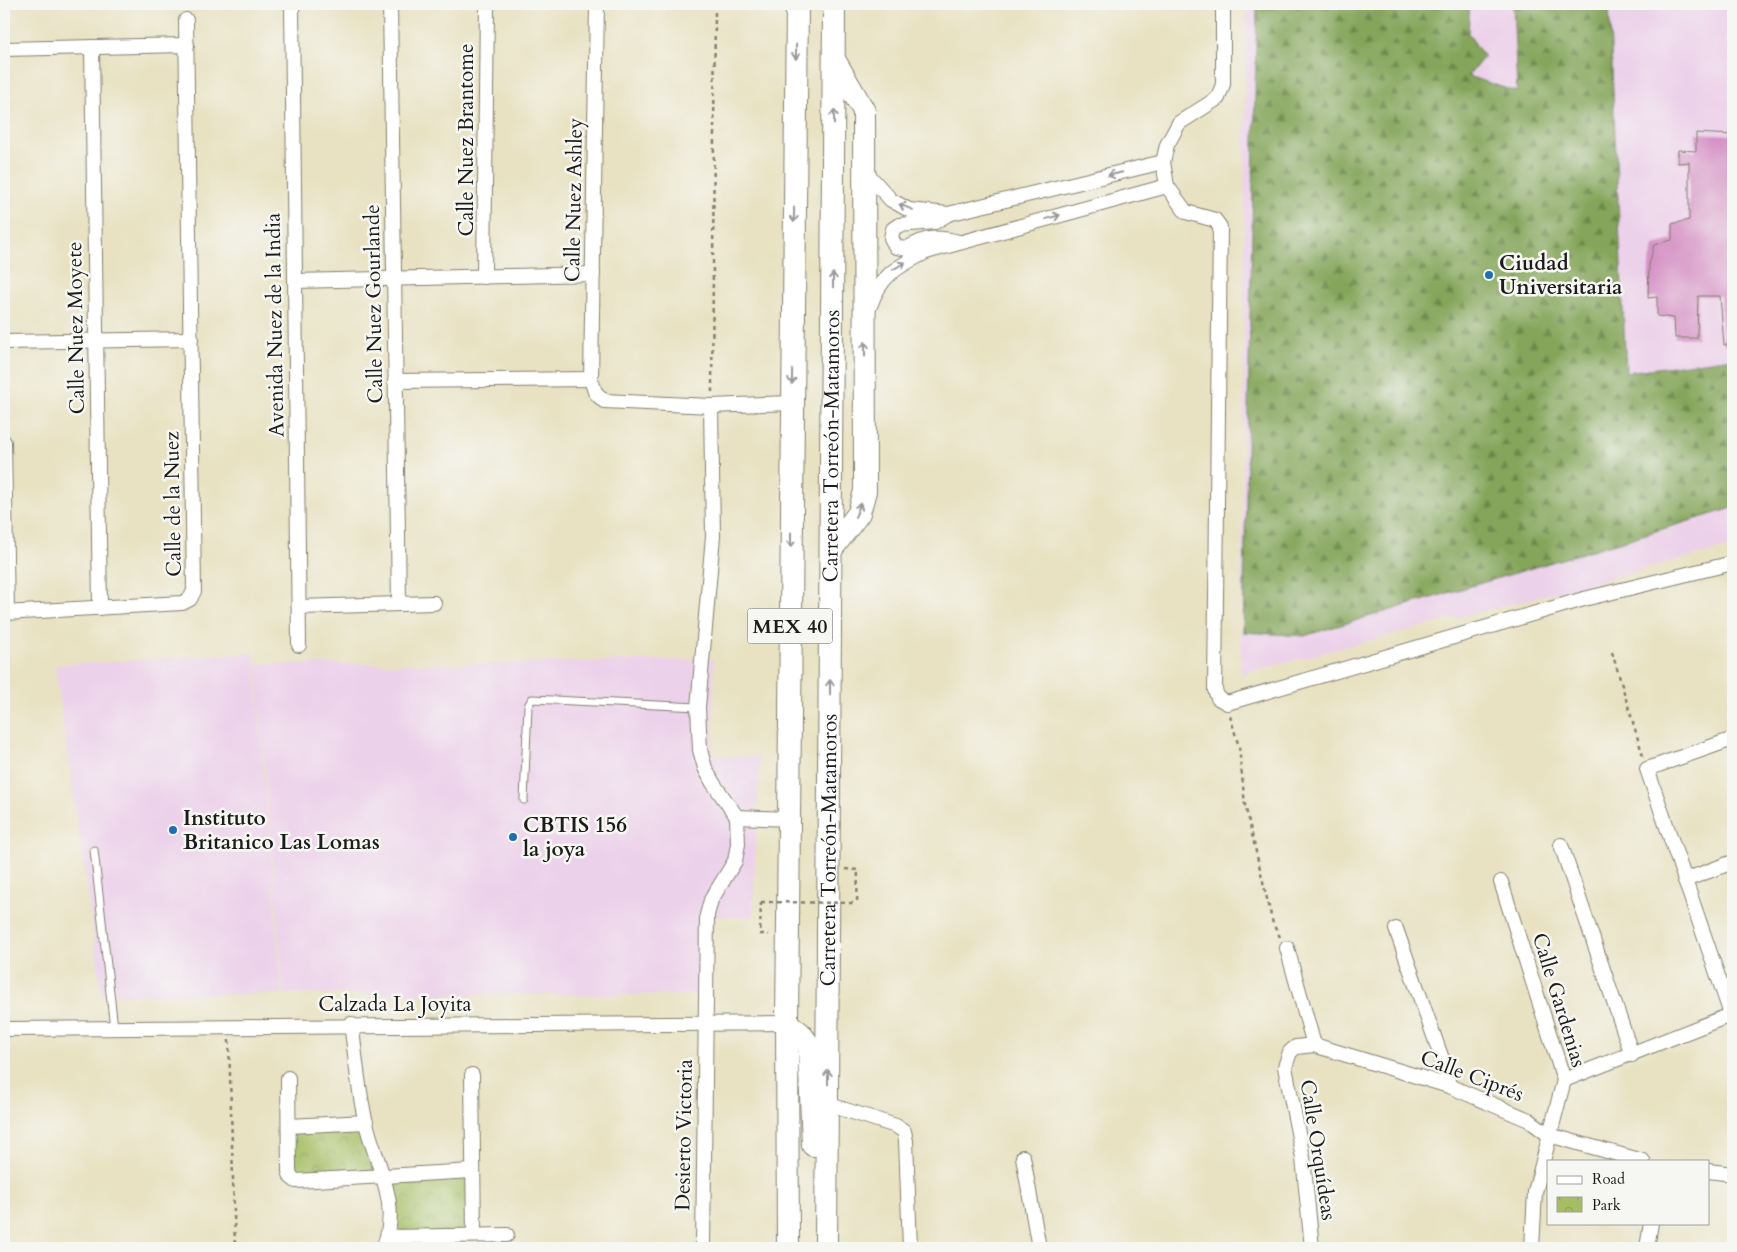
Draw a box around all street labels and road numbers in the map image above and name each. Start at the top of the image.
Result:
street label: Calle Nuez Brantome [452,43,481,237]
street label: Calle Nuez Ashley [558,118,590,282]
street label: Calle Nuez Gourlande [358,204,390,404]
street label: Avenida Nuez de la India [259,213,291,437]
street label: Calle Nuez Moyete [60,241,92,415]
street label: Carretera Torreón-Matamoros [816,310,847,582]
street label: Calle de la Nuez [157,430,189,577]
road number: MEX 40 [748,608,832,644]
street label: Carretera Torreón-Matamoros [813,714,844,986]
street label: Calle Gardenias [1525,929,1593,1071]
street label: Calzada La Joyita [318,990,472,1019]
street label: Calle Ciprés [1416,1043,1528,1109]
street label: Desierto Victoria [668,1059,700,1211]
street label: Calle Orquídeas [1293,1077,1343,1223]

